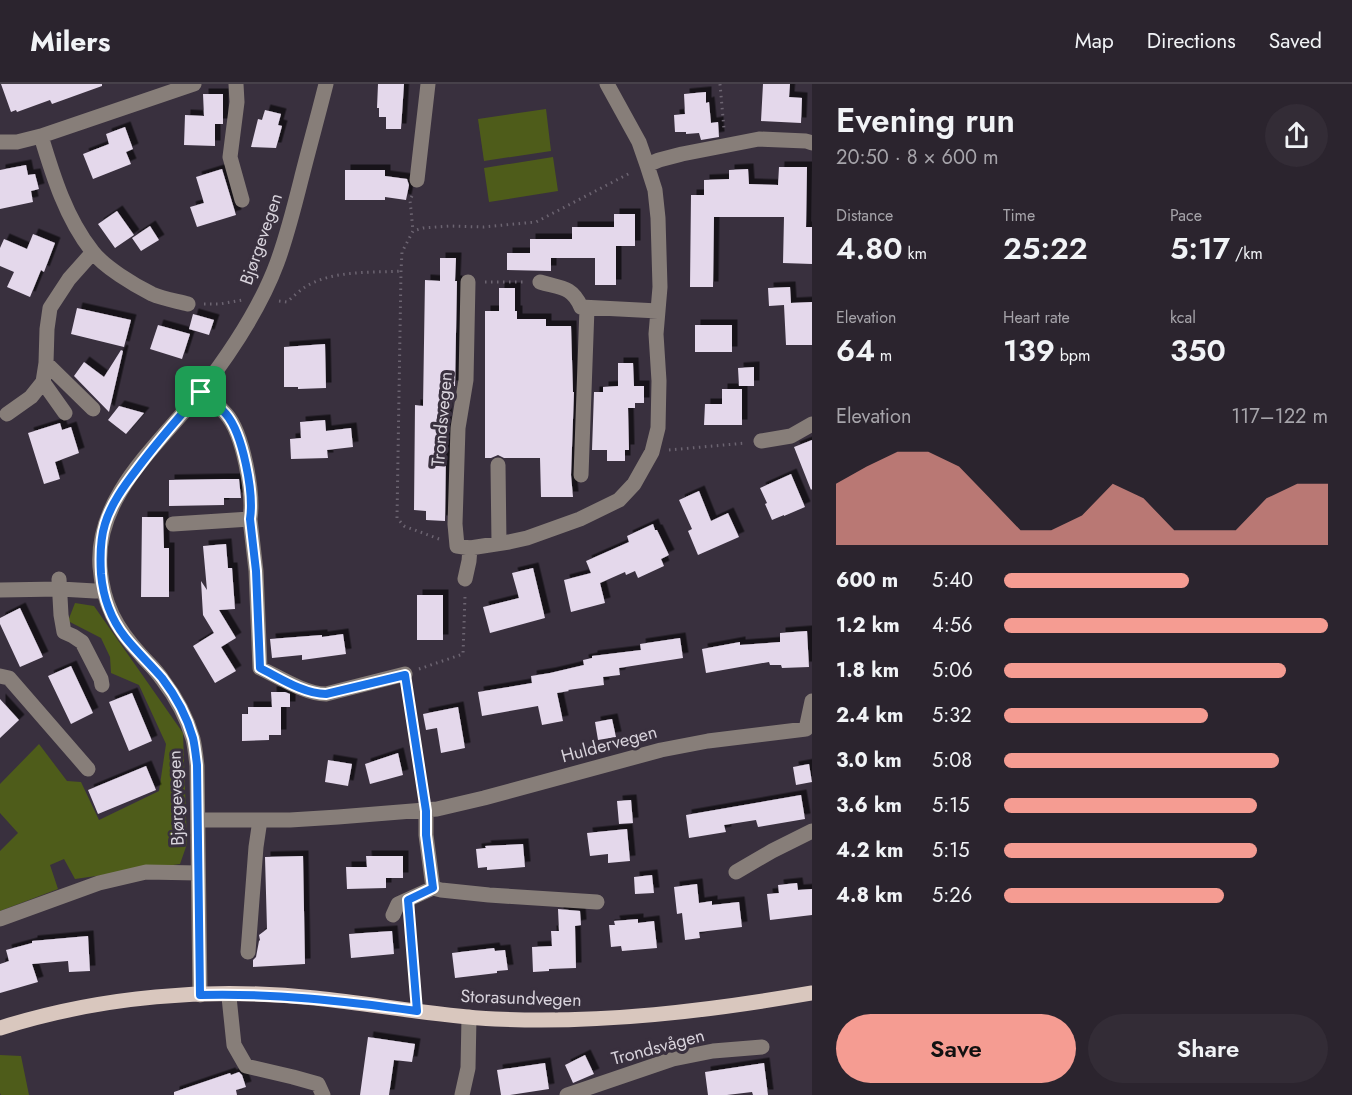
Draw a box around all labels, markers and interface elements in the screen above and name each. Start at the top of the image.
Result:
text: Milers [30,21,111,62]
text: Map [1075,26,1114,56]
text: Directions [1147,26,1236,56]
text: Saved [1269,26,1322,56]
text: Evening run [836,97,1015,144]
button: share [1265,104,1328,167]
text: 20:50 · 8 × 600 m [836,143,999,172]
street label: Bjørgevegen [233,190,289,288]
text: Distance [836,204,893,227]
text: Time [1003,204,1035,227]
text: Pace [1170,204,1202,227]
text: 4.80 [836,227,903,270]
text: 25:22 [1003,227,1088,270]
text: 5:17 [1170,227,1230,270]
text: km [903,242,927,265]
text: /km [1230,242,1263,265]
text: Elevation [836,306,896,329]
text: Heart rate [1003,306,1070,329]
text: kcal [1170,306,1196,329]
text: 64 [836,329,875,372]
text: 139 [1003,329,1055,372]
text: 350 [1170,329,1226,372]
text: m [875,344,892,367]
text: bpm [1055,344,1090,367]
pin [175,366,226,417]
street label: Trondsvegen [425,370,459,468]
icon: arrive [184,375,217,408]
text: Elevation [836,402,911,431]
text: 117–122 m [1231,402,1328,431]
text: 600 m [836,566,898,595]
text: 5:40 [932,566,973,595]
text: 1.2 km [836,611,900,640]
text: 4:56 [932,611,972,640]
text: 1.8 km [836,656,899,685]
text: 5:06 [932,656,973,685]
text: 2.4 km [836,701,903,730]
text: 5:32 [932,701,972,730]
street label: Huldervegen [558,719,660,769]
text: 3.0 km [836,746,902,775]
text: 5:08 [932,746,972,775]
street label: Bjørgevegen [161,750,191,846]
text: 3.6 km [836,791,902,820]
text: 5:15 [932,791,970,820]
text: 4.2 km [836,836,903,865]
text: 5:15 [932,836,970,865]
text: 4.8 km [836,881,903,910]
text: 5:26 [932,881,972,910]
street label: Storasundvegen [460,983,582,1013]
button: Save [836,1014,1076,1083]
button: Share [1088,1014,1328,1083]
street label: Trondsvågen [609,1022,707,1072]

